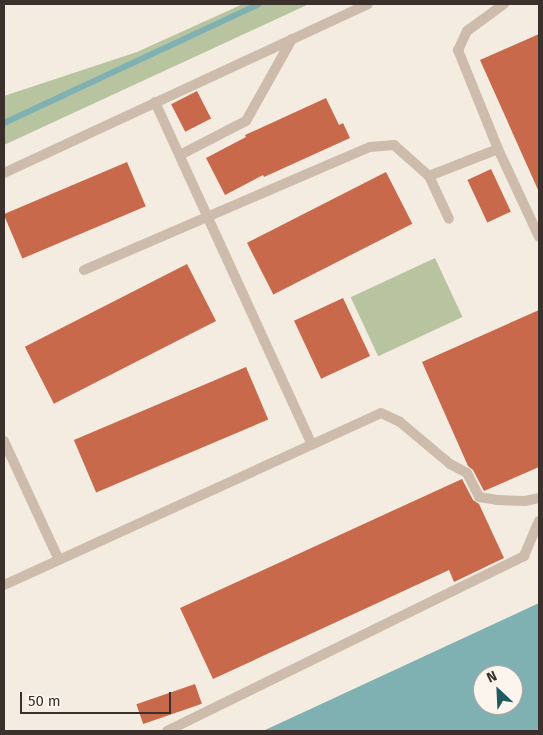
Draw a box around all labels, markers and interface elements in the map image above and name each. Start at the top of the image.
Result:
north arrow [473,665,523,715]
text: N [484,667,500,687]
scale bar [22,682,174,714]
text: 50 m [28,692,61,710]

